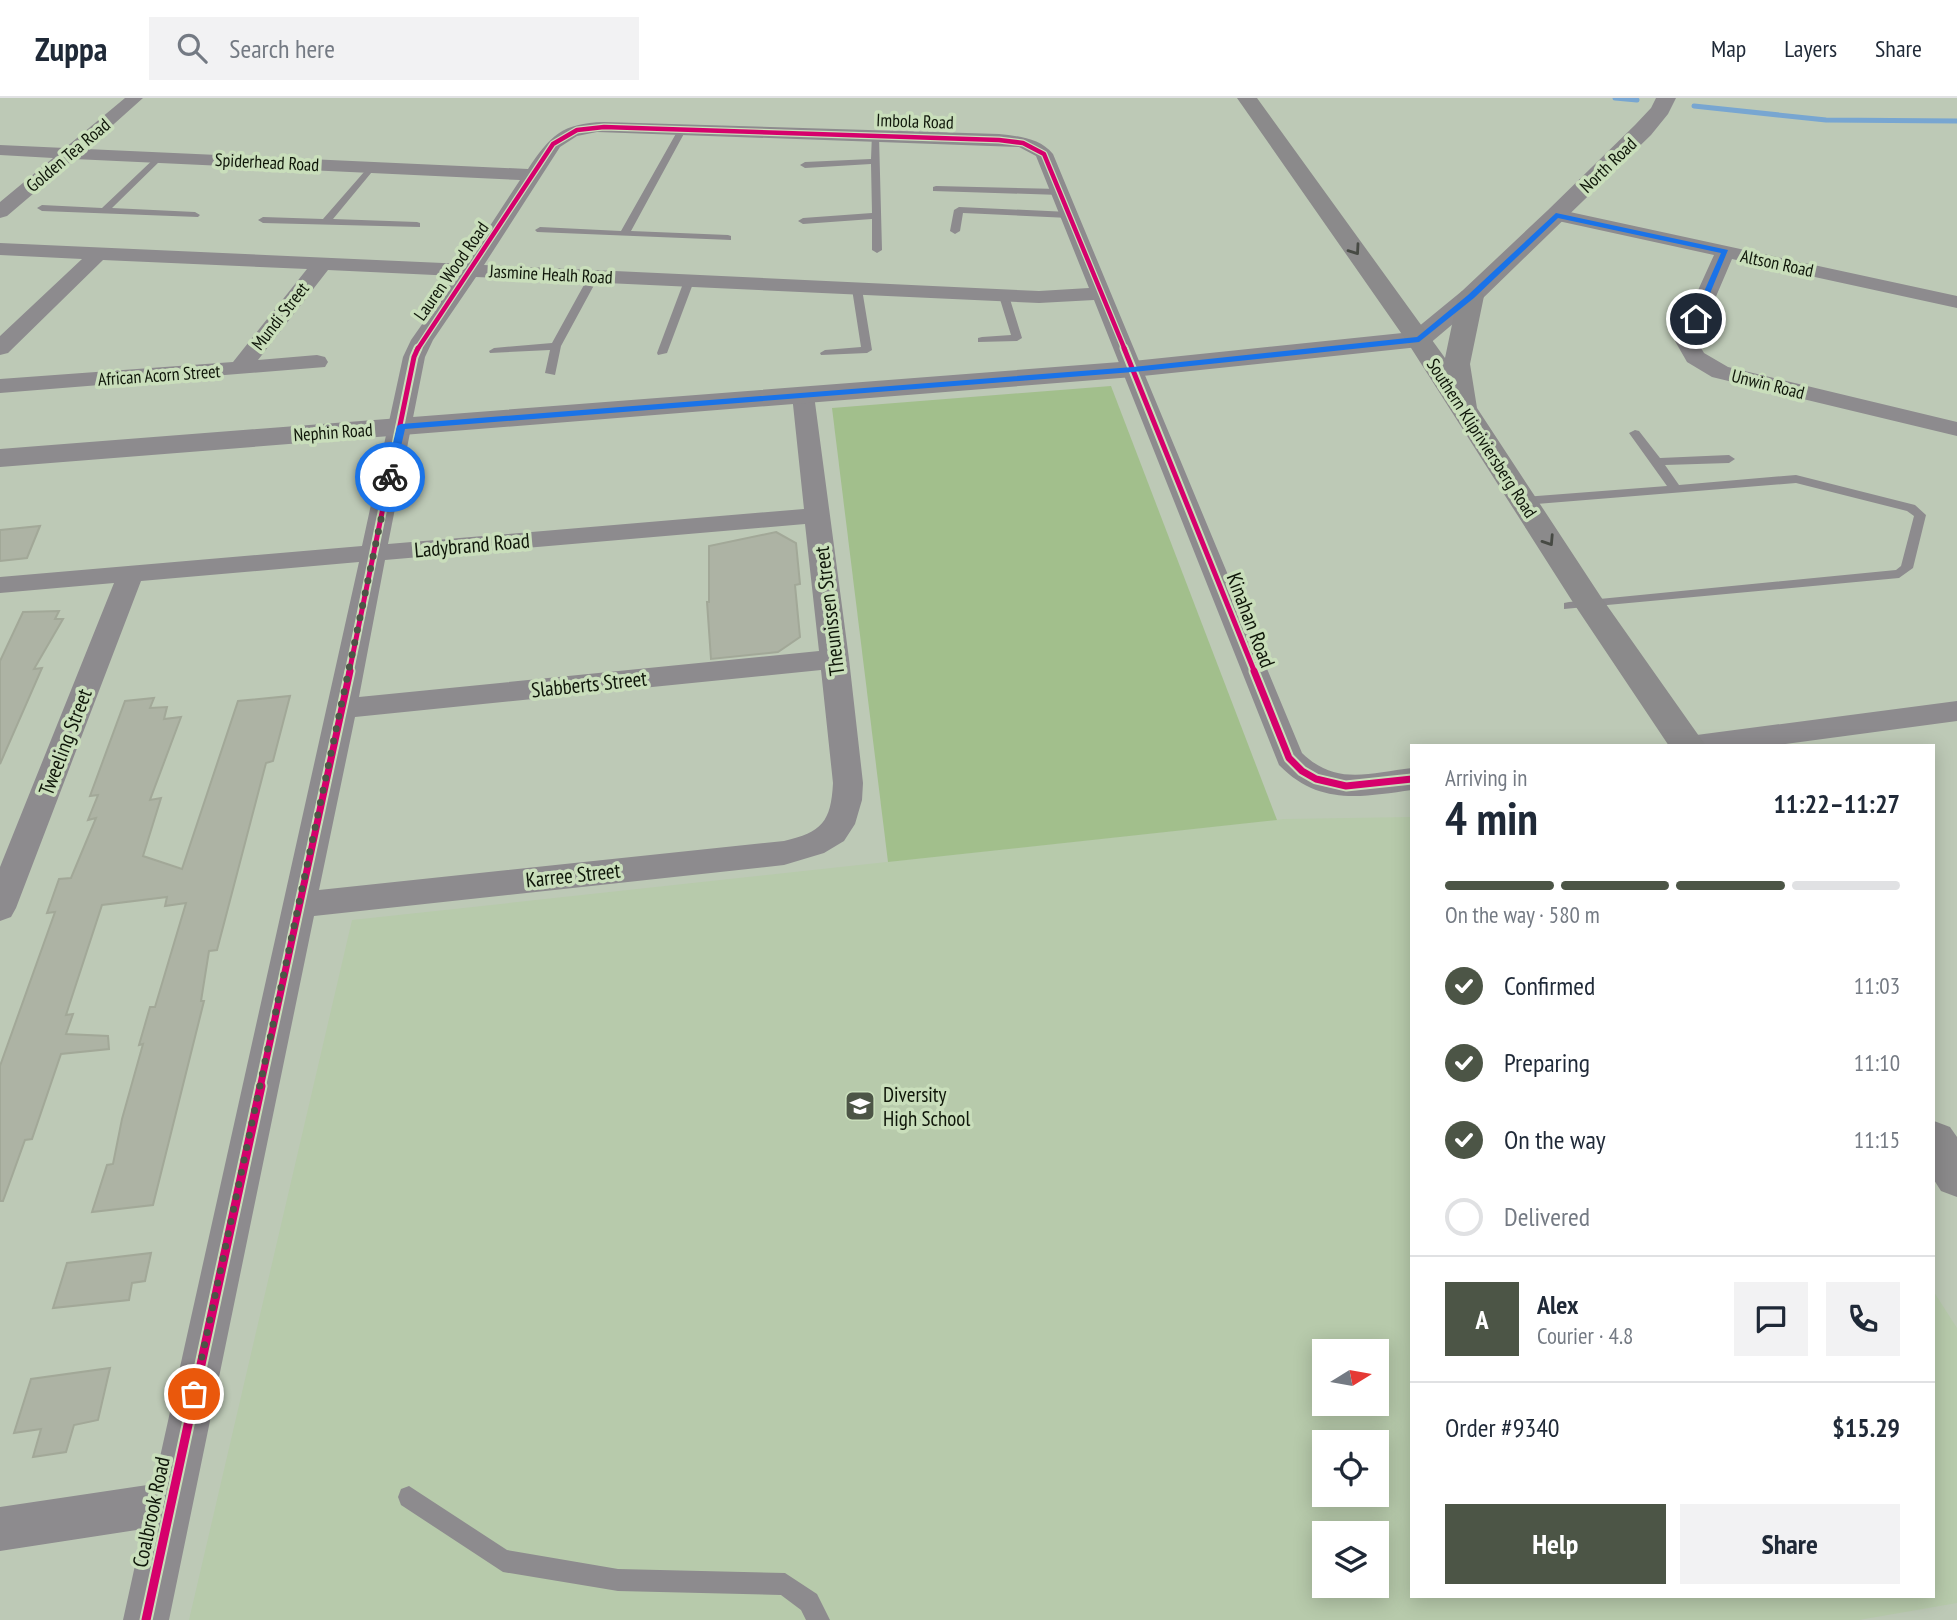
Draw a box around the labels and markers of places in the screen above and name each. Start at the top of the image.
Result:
pin [1666,289,1726,349]
place label: Diversity High School [883,1081,970,1132]
school or university icon: Diversity High School [843,1089,877,1123]
pin [164,1364,224,1424]

